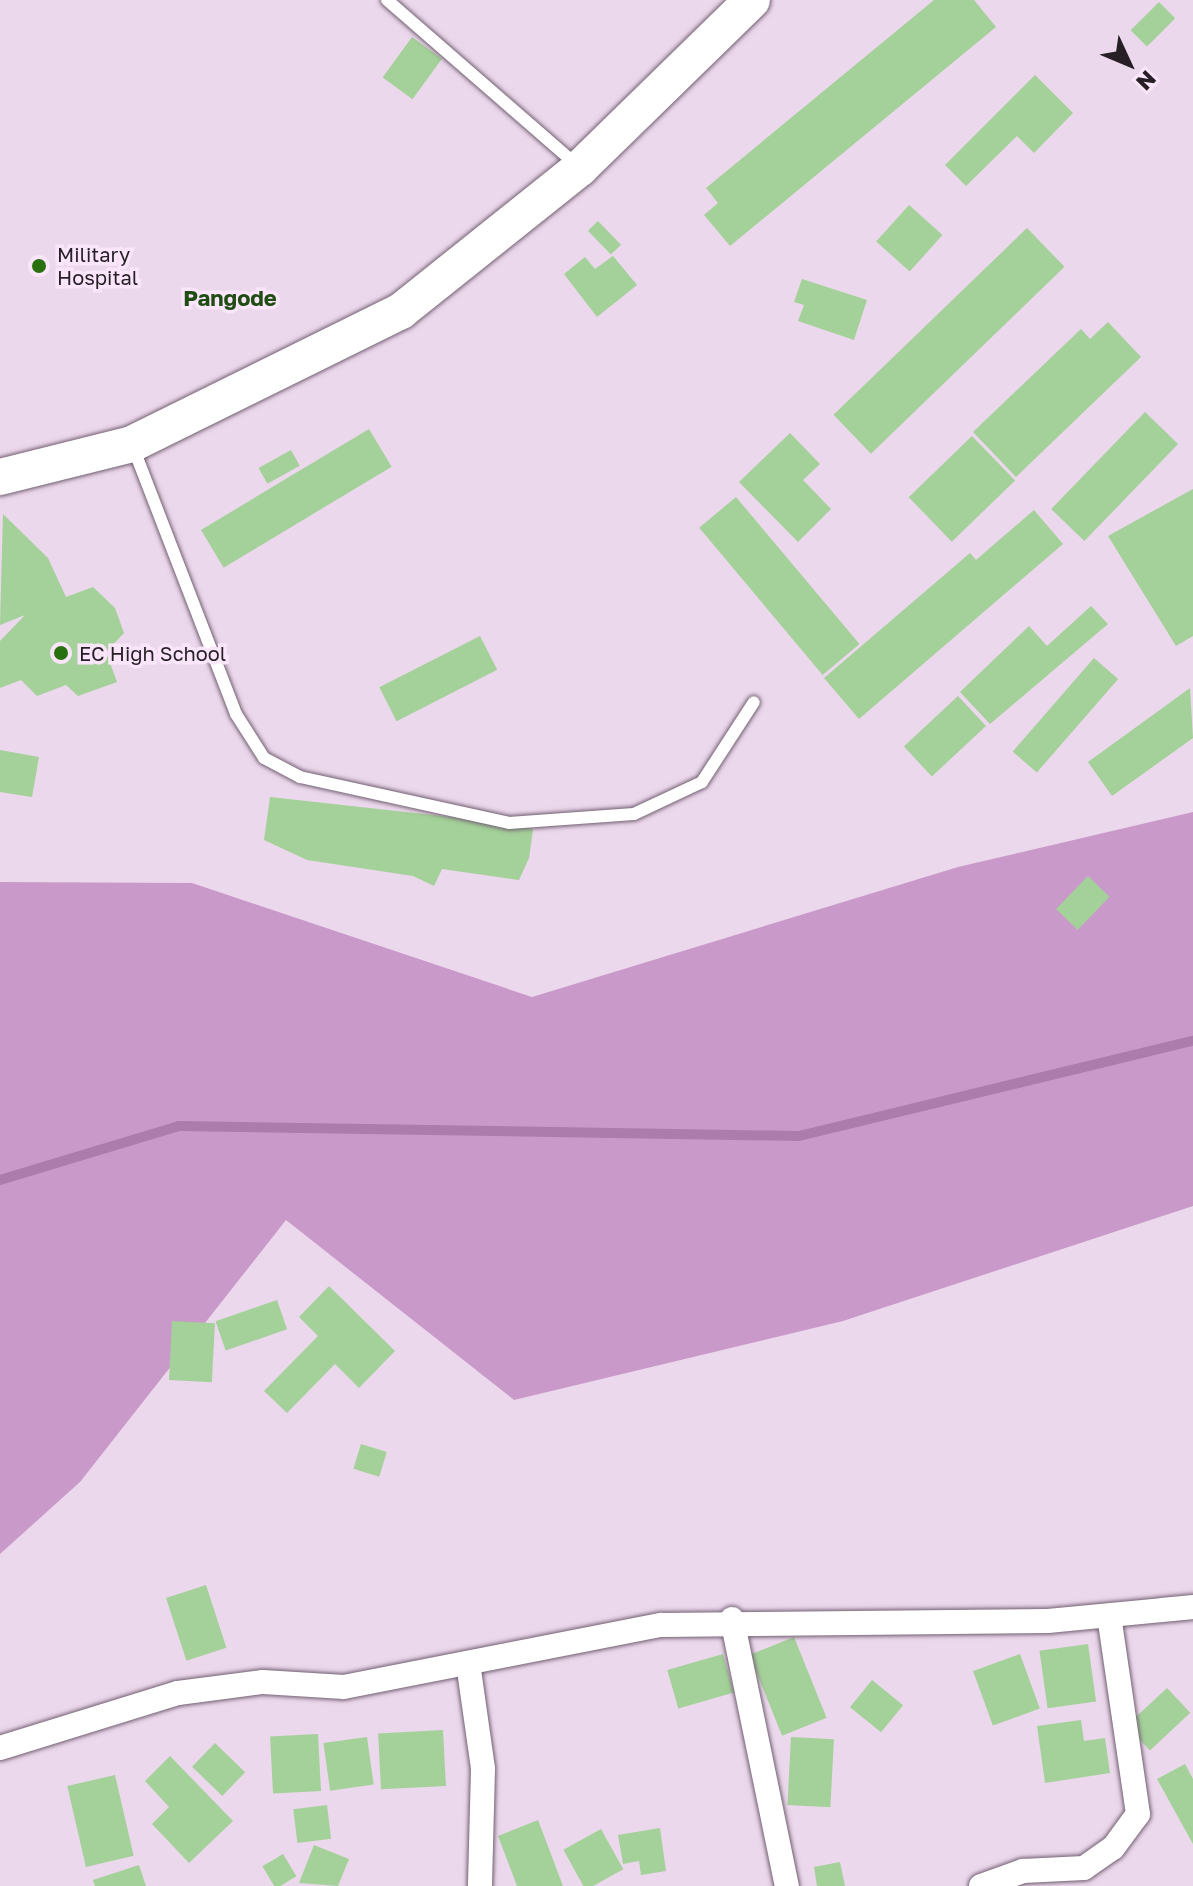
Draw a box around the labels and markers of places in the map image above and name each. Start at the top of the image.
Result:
place label: Military Hospital [57,242,138,289]
marker: Military Hospital [28,255,50,277]
place label: EC High School [79,641,226,665]
marker: EC High School [50,642,72,664]

